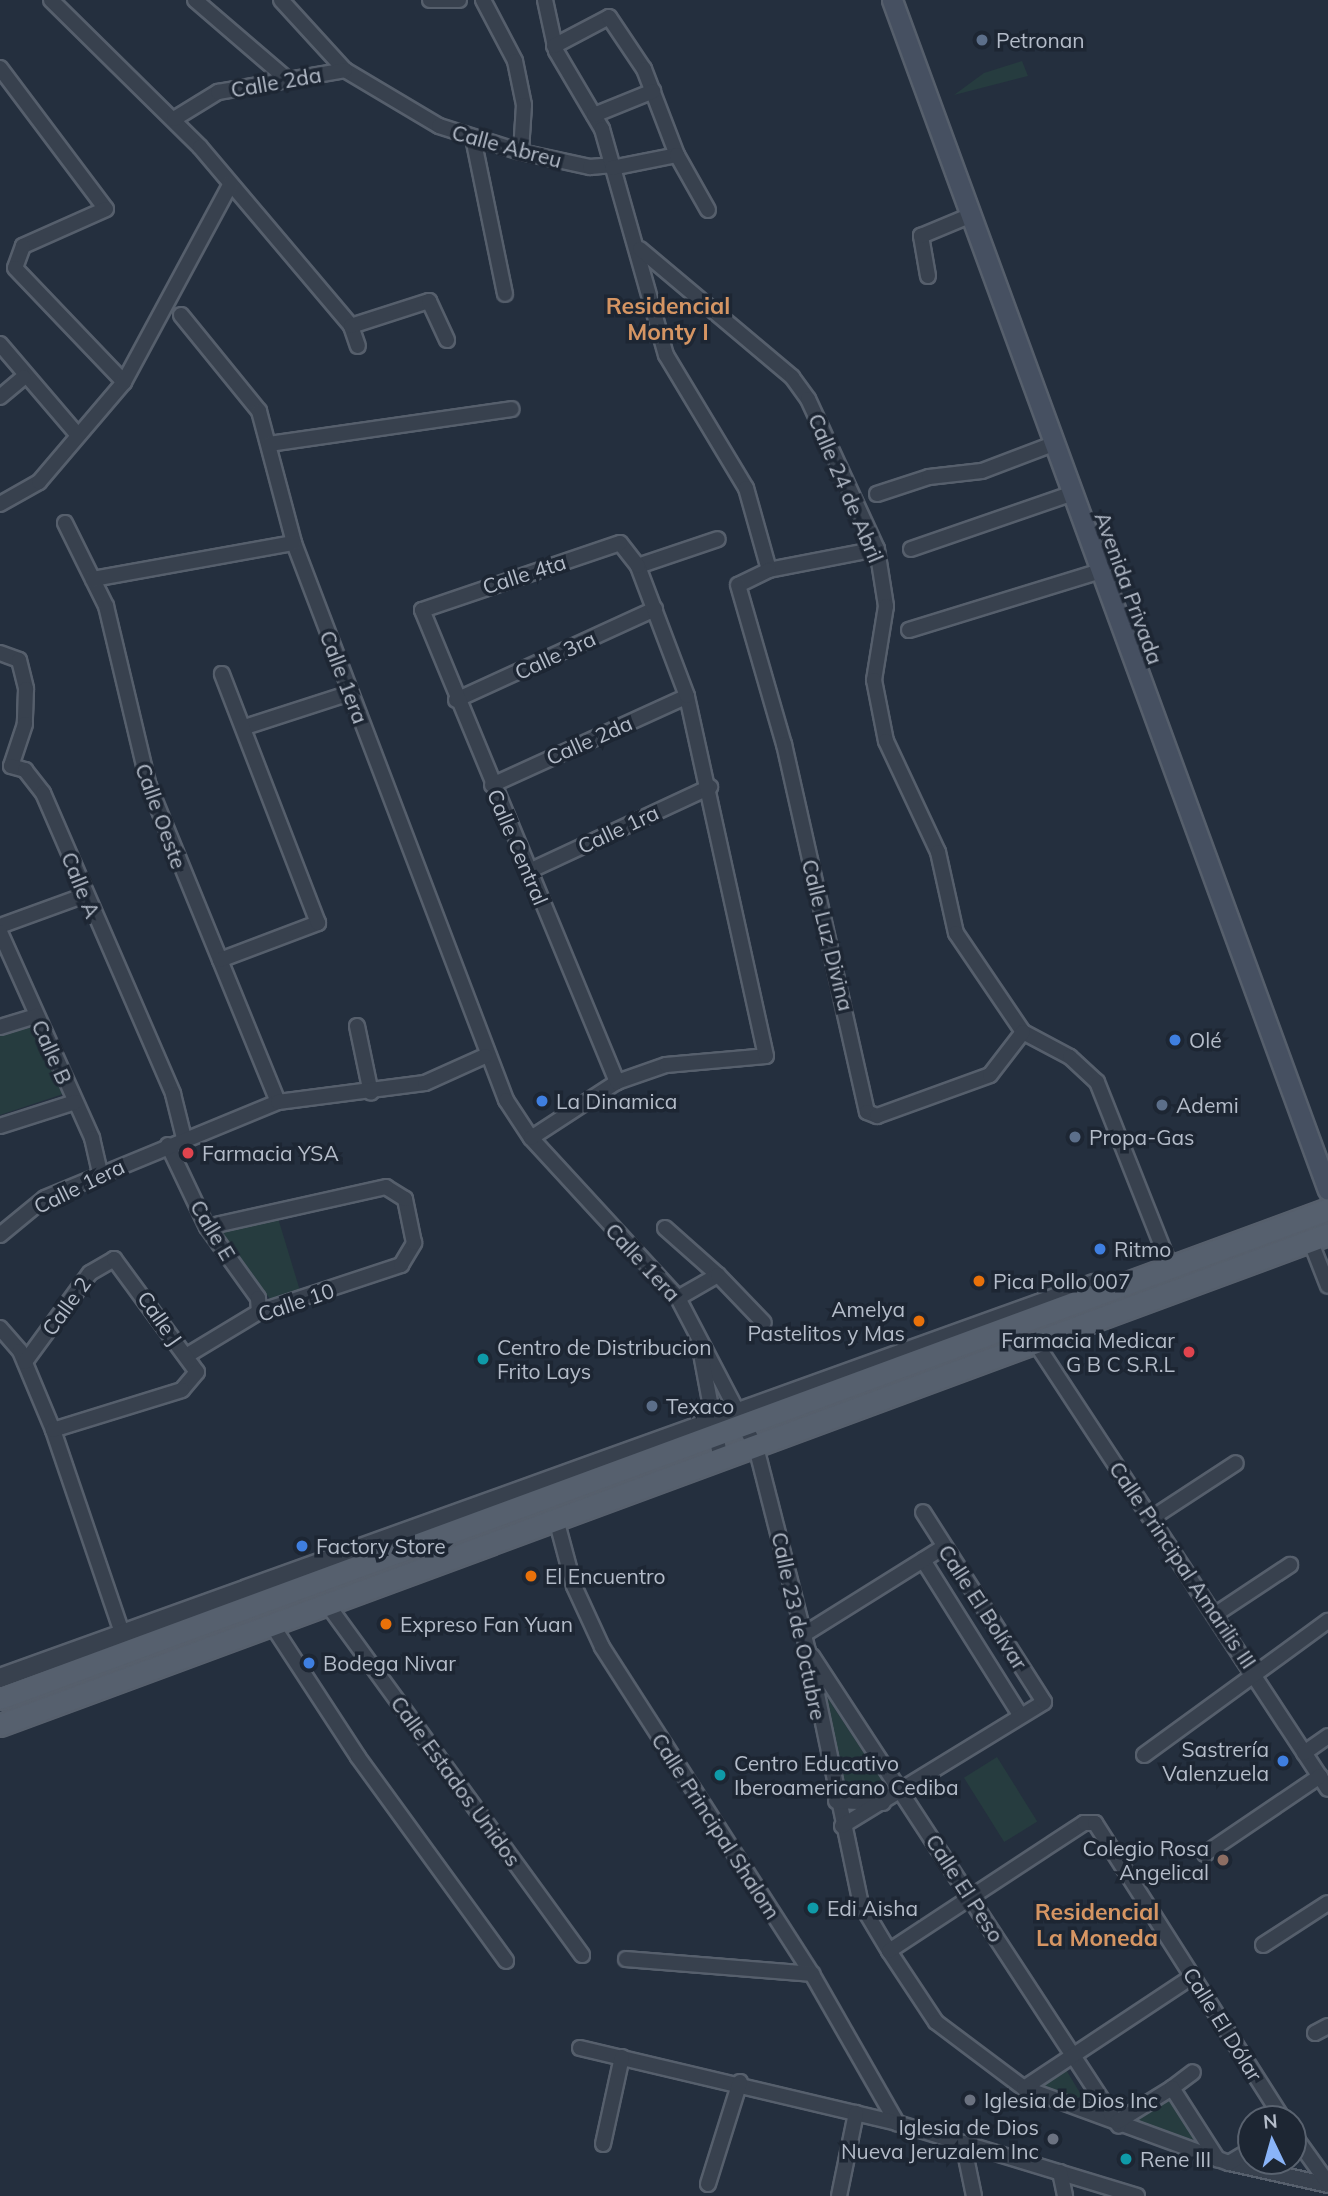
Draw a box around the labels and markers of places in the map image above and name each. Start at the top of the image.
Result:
place label: Petronan [996,27,1085,53]
marker: Petronan [974,32,990,48]
place label: Olé [1189,1027,1222,1053]
marker: Olé [1167,1032,1183,1048]
place label: La Dinamica [556,1088,677,1114]
place label: Ademi [1176,1092,1239,1118]
marker: La Dinamica [534,1093,550,1109]
marker: Ademi [1154,1097,1170,1113]
place label: Propa-Gas [1089,1124,1194,1150]
marker: Propa-Gas [1067,1129,1083,1145]
place label: Farmacia YSA [202,1140,339,1166]
marker: Farmacia YSA [180,1145,196,1161]
place label: Ritmo [1114,1236,1171,1262]
marker: Ritmo [1092,1241,1108,1257]
place label: Pica Pollo 007 [993,1268,1131,1294]
marker: Pica Pollo 007 [971,1273,987,1289]
place label: Amelya Pastelitos y Mas [747,1296,905,1346]
marker: Amelya Pastelitos y Mas [911,1313,927,1329]
place label: Farmacia Medicar G B C S.R.L [1001,1327,1175,1377]
place label: Centro de Distribucion Frito Lays [497,1334,712,1384]
marker: Farmacia Medicar G B C S.R.L [1181,1344,1197,1360]
marker: Centro de Distribucion Frito Lays [475,1351,491,1367]
place label: Texaco [666,1393,734,1419]
marker: Texaco [644,1398,660,1414]
place label: Factory Store [316,1533,446,1559]
marker: Factory Store [294,1538,310,1554]
place label: El Encuentro [545,1563,666,1589]
marker: El Encuentro [523,1568,539,1584]
place label: Expreso Fan Yuan [400,1611,573,1637]
marker: Expreso Fan Yuan [378,1616,394,1632]
place label: Bodega Nivar [323,1650,456,1676]
marker: Bodega Nivar [301,1655,317,1671]
place label: Sastrería Valenzuela [1162,1736,1269,1786]
place label: Centro Educativo Iberoamericano Cediba [734,1750,959,1800]
marker: Sastrería Valenzuela [1275,1753,1291,1769]
marker: Centro Educativo Iberoamericano Cediba [712,1767,728,1783]
place label: Colegio Rosa Angelical [1083,1835,1209,1885]
marker: Colegio Rosa Angelical [1215,1852,1231,1868]
place label: Edi Aisha [827,1895,918,1921]
marker: Edi Aisha [805,1900,821,1916]
place label: Iglesia de Dios Inc [984,2087,1158,2113]
marker: Iglesia de Dios Inc [962,2092,978,2108]
place label: Iglesia de Dios Nueva Jeruzalem Inc [841,2114,1039,2164]
marker: Iglesia de Dios Nueva Jeruzalem Inc [1045,2131,1061,2147]
place label: Rene III [1140,2146,1211,2172]
marker: Rene III [1118,2151,1134,2167]

